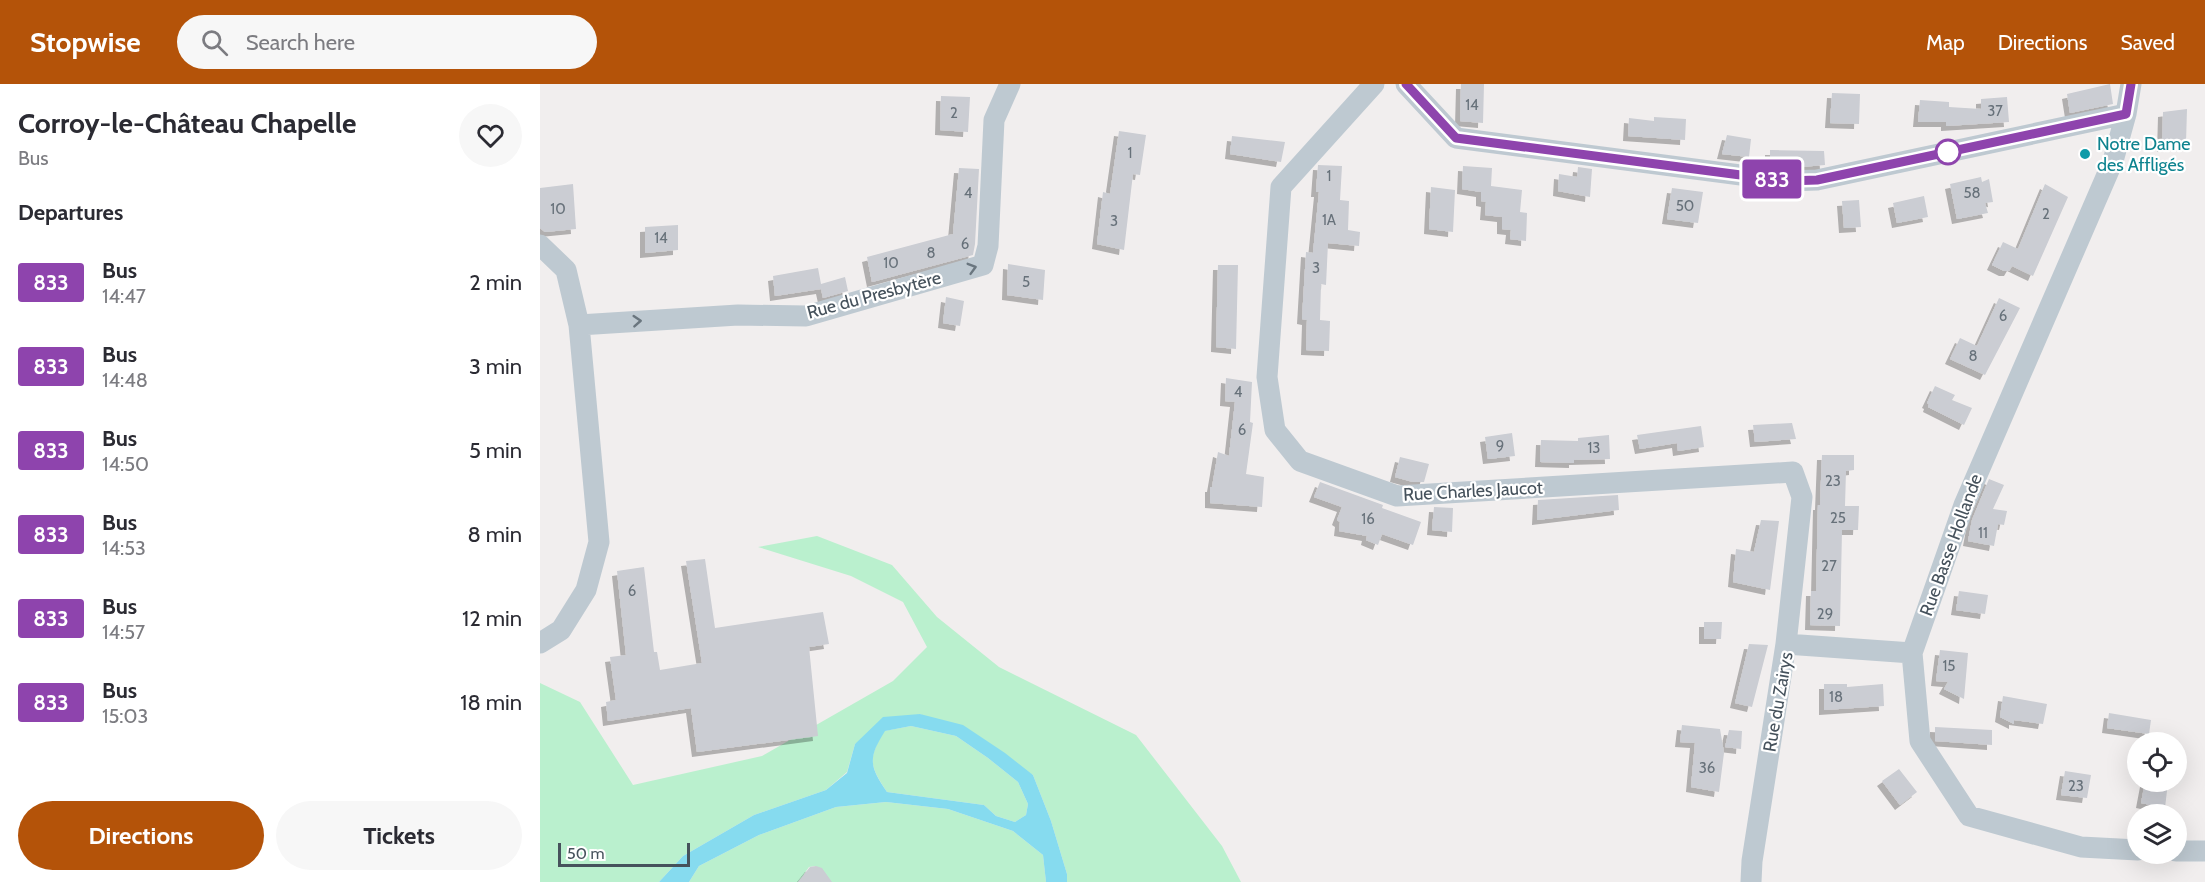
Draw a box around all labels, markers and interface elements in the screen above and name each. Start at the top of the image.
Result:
search box [177,15,597,69]
text: Stopwise [30,25,141,59]
icon: search [198,26,231,59]
text: Search here [246,29,355,56]
text: Map [1926,30,1965,55]
text: Directions [1998,30,2087,55]
text: Saved [2120,30,2175,55]
house number: 14 [1465,96,1479,114]
house number: 37 [1987,102,2003,120]
button: heart [459,104,522,167]
house number: 2 [950,104,958,122]
text: Corroy-le-Château Chapelle [18,106,356,140]
place label: Notre Dame des Affligés [2097,133,2191,176]
unlabelled marker [1935,139,1961,165]
house number: 1 [1128,144,1132,162]
text: Bus [18,146,49,170]
marker: Notre Dame des Affligés [2078,147,2092,161]
line badge: 833 [1738,160,1806,199]
house number: 1 [1327,167,1331,185]
text: 833 [1754,167,1790,192]
house number: 4 [964,184,973,202]
house number: 58 [1963,184,1981,202]
house number: 50 [1676,197,1694,215]
text: Departures [18,199,123,226]
house number: 10 [550,200,566,218]
house number: 2 [2042,205,2050,223]
house number: 1A [1322,211,1337,229]
house number: 3 [1110,212,1118,230]
house number: 14 [654,229,668,247]
house number: 6 [961,235,969,253]
house number: 8 [926,244,936,262]
house number: 10 [883,254,899,272]
text: Bus [102,257,137,284]
house number: 3 [1312,259,1320,277]
one-way arrow [967,263,977,275]
street label: Rue du Presbytère [805,267,943,323]
text: 2 min [469,269,522,296]
text: 833 [33,270,69,295]
house number: 5 [1022,273,1030,291]
text: 14:47 [102,284,146,308]
house number: 6 [1999,307,2007,325]
one-way arrow [633,314,642,327]
text: Bus [102,341,137,368]
house number: 8 [1968,347,1978,365]
text: 3 min [469,353,522,380]
text: 833 [33,354,69,379]
text: 14:48 [102,368,148,392]
house number: 4 [1234,383,1243,401]
house number: 6 [1238,421,1246,439]
text: Bus [102,425,137,452]
text: 5 min [469,437,522,464]
house number: 9 [1496,437,1504,455]
text: 833 [33,438,69,463]
house number: 13 [1587,439,1601,457]
text: 14:50 [102,452,149,476]
street label: Rue Basse Hollande [1915,471,1987,619]
house number: 23 [1825,472,1841,490]
street label: Rue Charles Jaucot [1403,476,1543,506]
text: Bus [102,509,137,536]
house number: 25 [1830,509,1846,527]
house number: 16 [1361,510,1375,528]
text: 8 min [467,521,522,548]
text: 833 [33,522,69,547]
house number: 11 [1978,524,1988,542]
text: 14:53 [102,536,146,560]
house number: 27 [1821,557,1837,575]
house number: 6 [628,582,636,600]
text: Bus [102,593,137,620]
text: 12 min [462,605,522,632]
house number: 29 [1817,605,1833,623]
text: 833 [33,606,69,631]
text: 14:57 [102,620,145,644]
street label: Rue du Zairys [1758,650,1798,754]
house number: 15 [1942,657,1956,675]
text: Bus [102,677,137,704]
house number: 18 [1829,688,1843,706]
text: 18 min [460,689,522,716]
text: 833 [33,690,69,715]
text: 15:03 [102,704,148,728]
map controls [2127,732,2187,864]
button: locate [2127,732,2187,792]
house number: 36 [1699,759,1715,777]
house number: 23 [2068,777,2084,795]
button: Directions [18,801,264,870]
button: Tickets [276,801,522,870]
button: layers [2127,804,2187,864]
scale bar [558,840,690,868]
text: 50 m [567,844,604,863]

